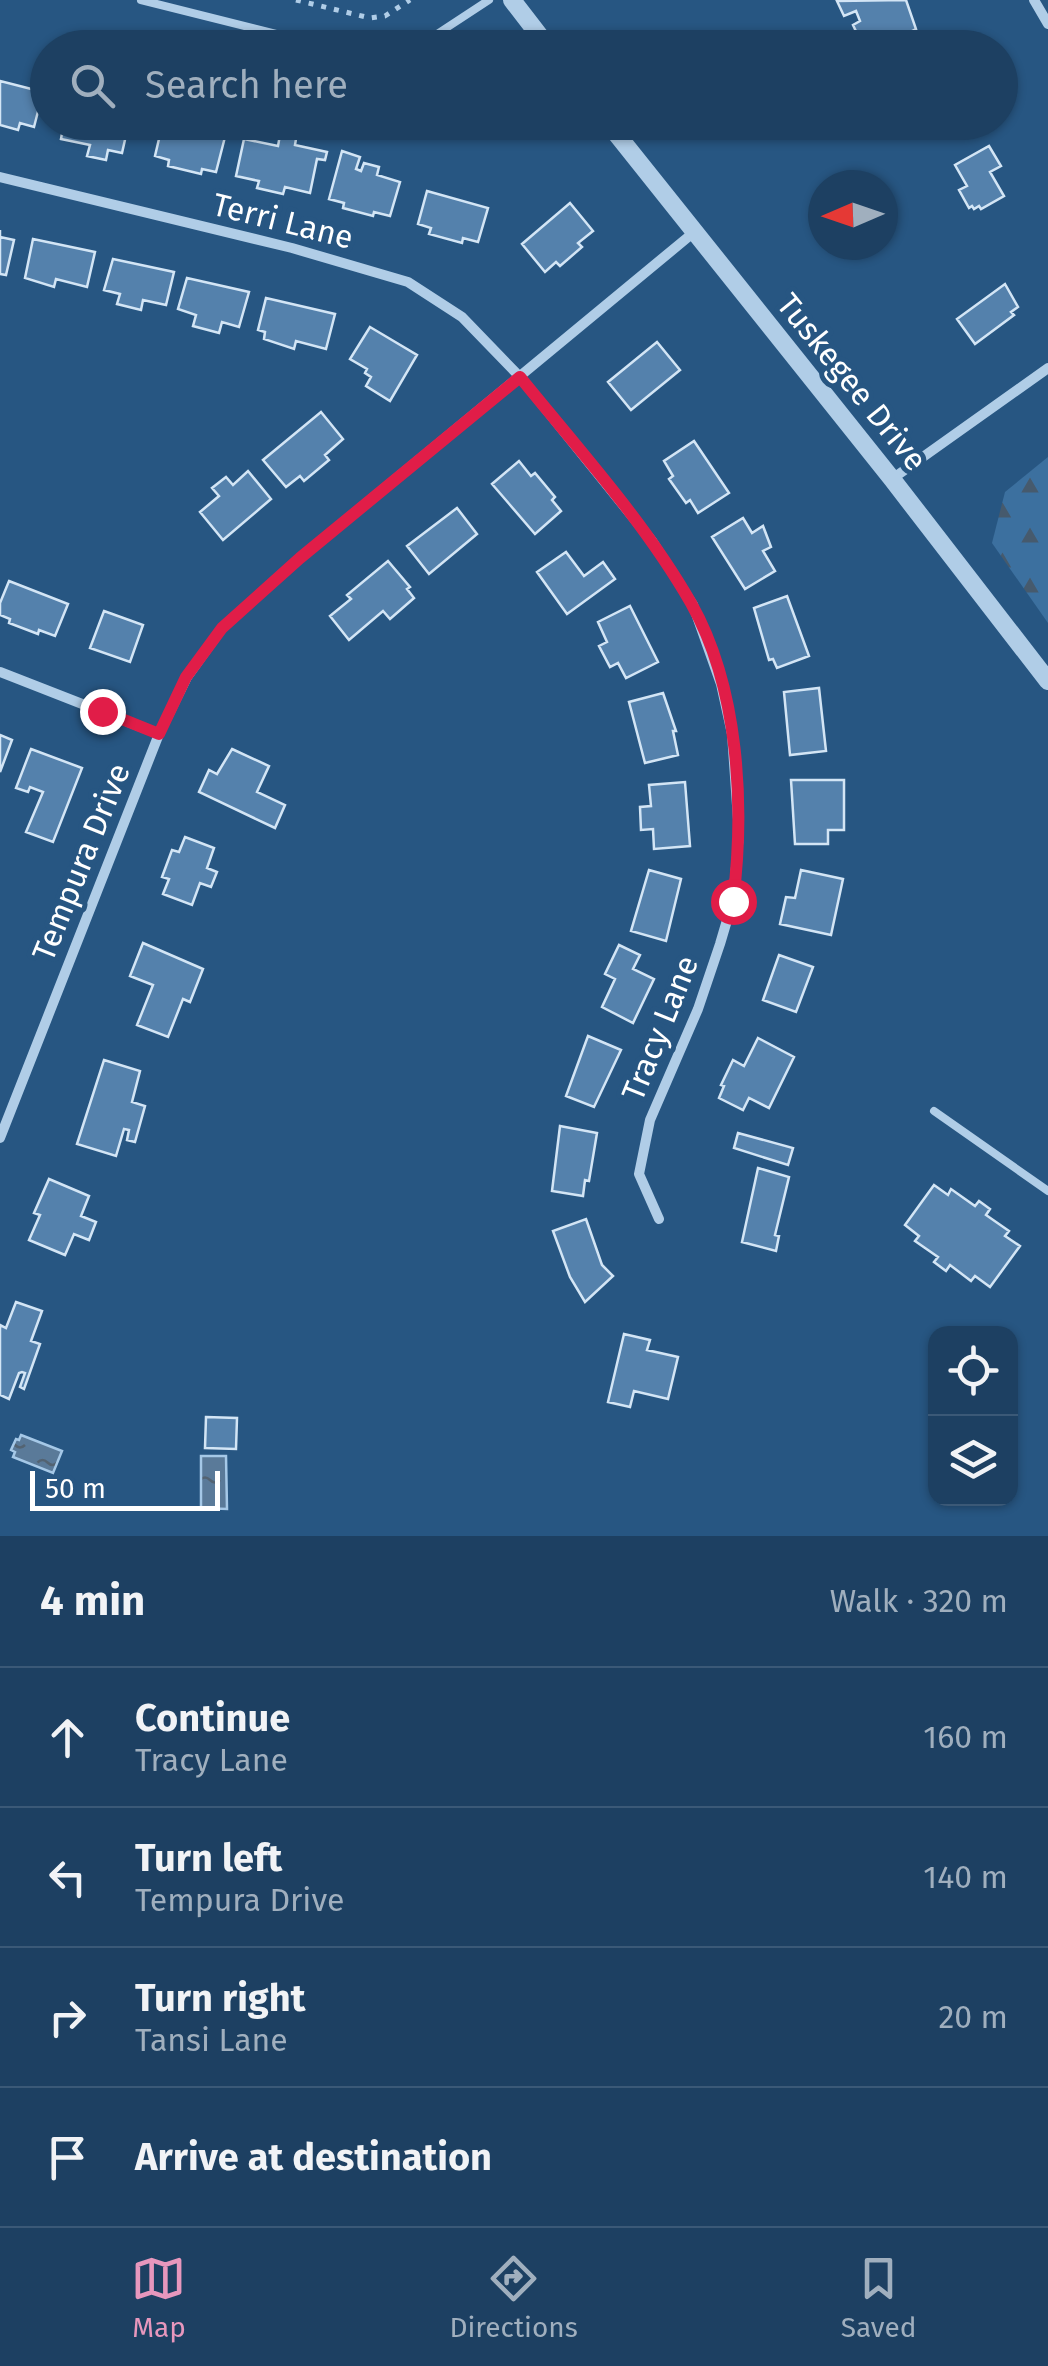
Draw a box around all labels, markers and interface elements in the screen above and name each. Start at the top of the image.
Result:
search box [30,30,1018,140]
icon: search [65,58,120,113]
text: Search here [145,62,348,108]
north arrow [808,170,898,260]
street label: Terri Lane [209,185,357,257]
street label: Tuskegee Drive [769,286,935,478]
route end [80,689,126,735]
street label: Tempura Drive [24,758,138,966]
route start [711,879,757,925]
street label: Tracy Lane [614,950,706,1106]
map controls [928,1326,1018,1506]
button: locate [928,1326,1018,1416]
button: layers [928,1416,1018,1506]
scale bar [30,1466,220,1510]
text: 50 m [45,1472,106,1505]
text: 4 min [40,1576,145,1626]
text: Walk · 320 m [830,1582,1008,1620]
text: Continue [135,1695,290,1741]
icon: ahead [40,1710,95,1765]
text: 160 m [923,1718,1008,1756]
text: Tracy Lane [135,1741,288,1779]
text: Turn left [135,1835,282,1881]
icon: left [40,1850,95,1905]
text: 140 m [923,1858,1008,1896]
text: Tempura Drive [135,1881,344,1919]
text: Turn right [135,1975,305,2021]
icon: right [40,1990,95,2045]
text: 20 m [938,1998,1008,2036]
text: Tansi Lane [135,2021,288,2059]
icon: arrive [40,2130,95,2185]
text: Arrive at destination [135,2134,492,2180]
tab: Map [131,2251,186,2344]
tab: Directions [449,2251,578,2344]
tab: Saved [841,2251,917,2344]

